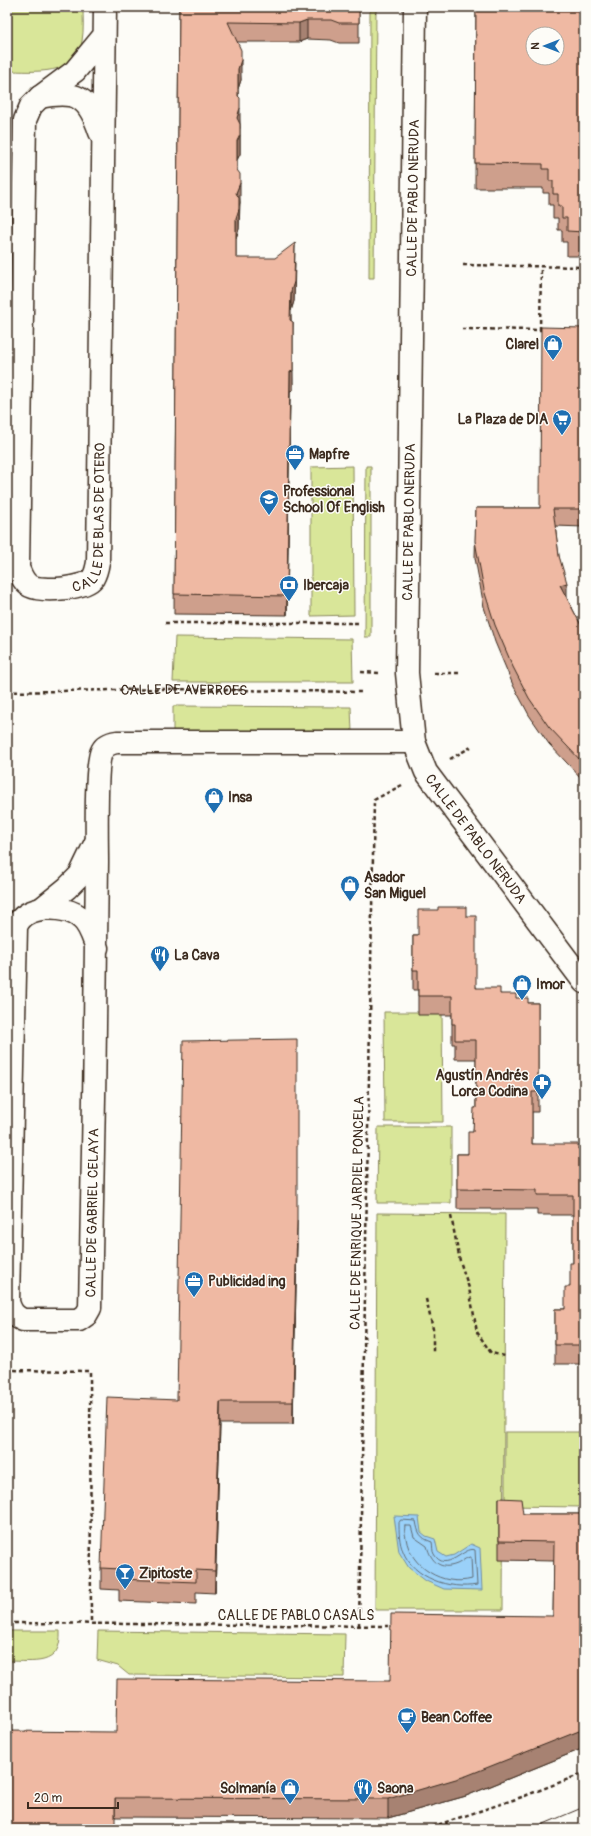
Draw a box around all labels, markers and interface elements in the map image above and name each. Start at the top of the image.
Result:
north arrow [525,26,565,66]
text: N [529,42,542,50]
street label: CALLE DE PABLO NERUDA [403,119,423,277]
shop icon: Clarel [542,333,564,361]
place label: Clarel [506,336,539,353]
supermarket icon: La Plaza de DIA [551,408,573,436]
place label: La Plaza de DIA [457,411,548,428]
street label: CALLE DE BLAS DE OTERO [70,442,108,595]
office icon: Mapfre [284,443,306,471]
street label: CALLE DE PABLO NERUDA [399,443,419,601]
place label: Mapfre [309,446,351,463]
place label: Professional School Of English [283,483,385,516]
school or university icon: Professional School Of English [258,488,280,516]
bank icon: Ibercaja [278,574,300,602]
place label: Ibercaja [303,577,350,594]
street label: CALLE DE AVERROES [121,680,247,699]
street label: CALLE DE PABLO NERUDA [422,770,530,907]
shop icon: Insa [203,786,225,814]
place label: Insa [228,789,253,806]
place label: Asador San Miguel [364,869,426,902]
shop icon: Asador San Miguel [339,874,361,902]
restaurant icon: La Cava [149,944,171,972]
place label: La Cava [174,947,220,964]
shop icon: Imor [511,973,533,1001]
place label: Imor [536,976,566,993]
place label: Agustín Andrés Lorca Codina [435,1067,529,1100]
pharmacy icon: Agustín Andrés Lorca Codina [531,1072,553,1100]
street label: CALLE DE ENRIQUE JARDIEL PONCELA [346,1096,368,1330]
street label: CALLE DE GABRIEL CELAYA [82,1128,102,1298]
office icon: Publicidad ing [183,1270,205,1298]
place label: Publicidad ing [208,1273,286,1290]
bar icon: Zipitoste [114,1562,136,1590]
place label: Zipitoste [139,1565,193,1582]
street label: CALLE DE PABLO CASALS [218,1607,374,1624]
cafe icon: Bean Coffee [396,1706,418,1734]
place label: Bean Coffee [421,1709,493,1726]
shop icon: Solmanía [279,1777,301,1805]
restaurant icon: Saona [352,1777,374,1805]
place label: Solmanía [220,1780,276,1797]
place label: Saona [377,1780,414,1797]
scale bar [28,1784,118,1810]
text: 20 m [34,1791,63,1806]

